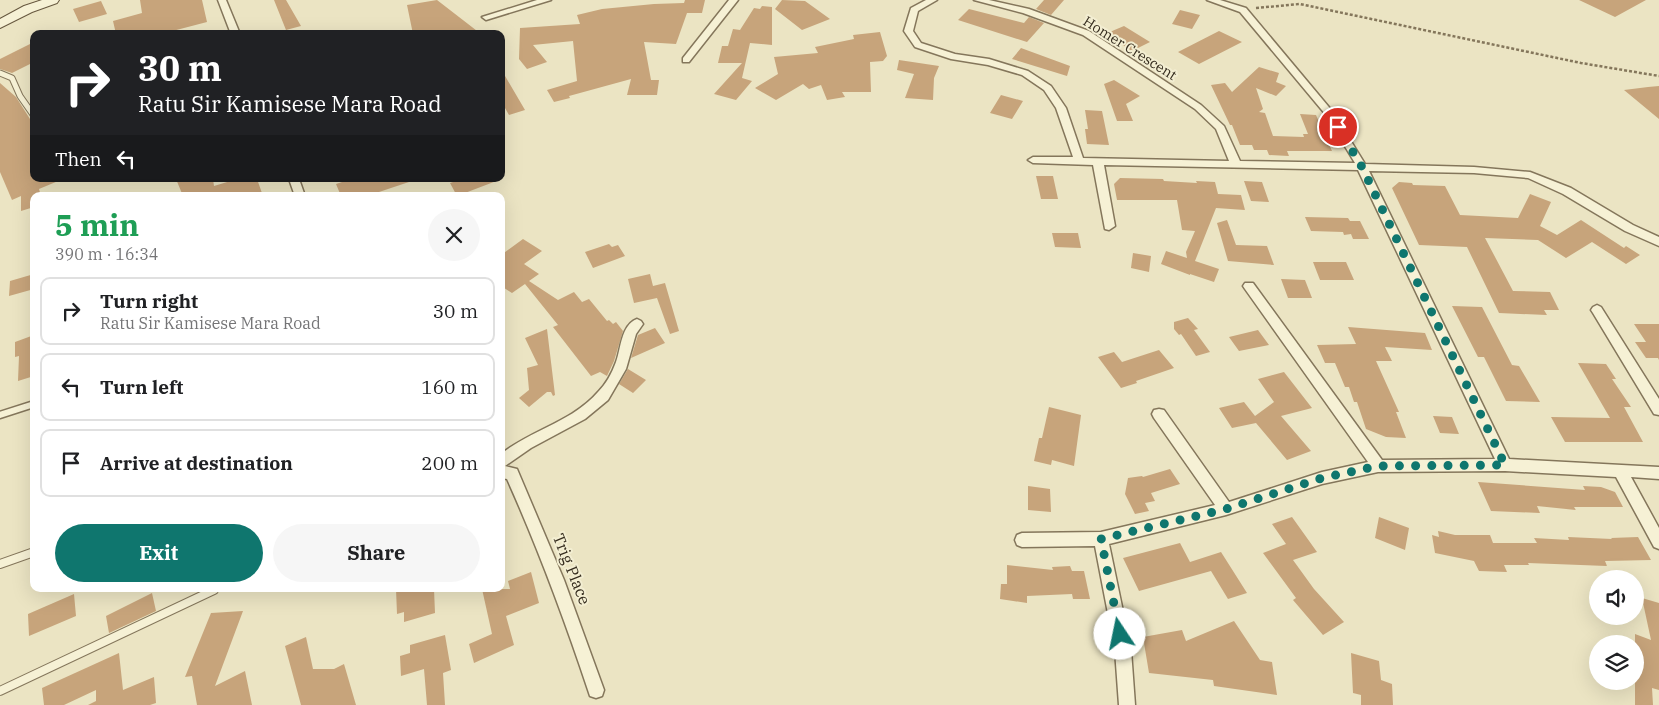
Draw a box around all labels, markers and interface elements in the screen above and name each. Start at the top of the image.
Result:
street label: Homer Crescent [1080,12,1180,84]
text: 30 m [138,45,222,91]
icon: right [55,50,120,115]
text: Ratu Sir Kamisese Mara Road [138,89,442,118]
pin [1317,106,1359,148]
icon: arrive [1324,113,1352,141]
icon: left [112,145,140,173]
text: Then [55,147,102,171]
text: 5 min [55,205,139,244]
button: close [428,209,480,261]
text: 390 m · 16:34 [55,244,158,264]
text: Turn right [100,289,198,313]
icon: right [57,297,85,325]
text: 30 m [433,299,478,323]
text: Ratu Sir Kamisese Mara Road [100,313,321,333]
icon: left [57,373,85,401]
text: Turn left [100,375,183,399]
text: 160 m [421,375,478,399]
icon: arrive [57,449,85,477]
text: Arrive at destination [100,451,293,475]
text: 200 m [421,451,478,475]
button: Exit [55,524,263,582]
button: Share [273,524,480,582]
street label: Trig Place [549,531,595,607]
map controls [1589,570,1644,690]
button: sound [1589,570,1644,625]
position arrow [1093,607,1145,659]
button: layers [1589,635,1644,690]

